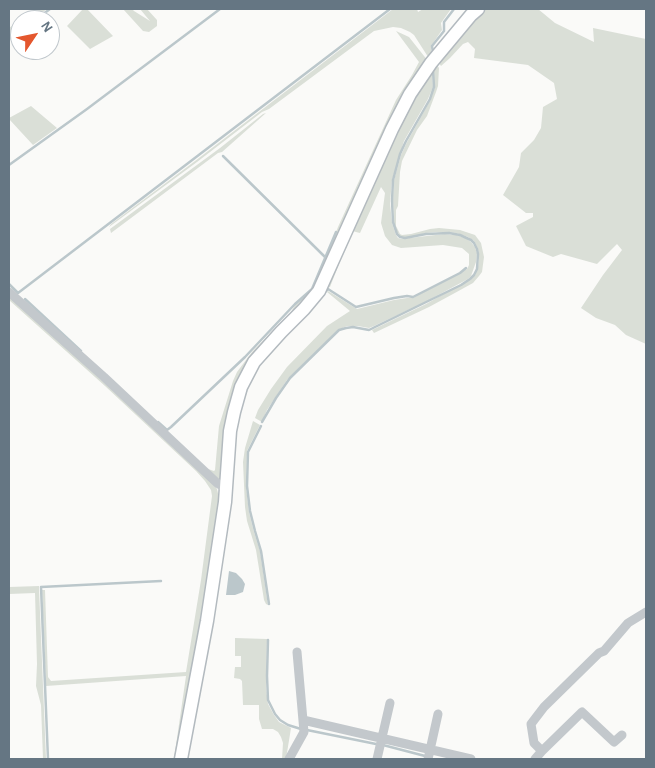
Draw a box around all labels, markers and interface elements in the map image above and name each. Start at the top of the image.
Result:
north arrow [10,10,60,60]
text: N [38,19,55,35]

